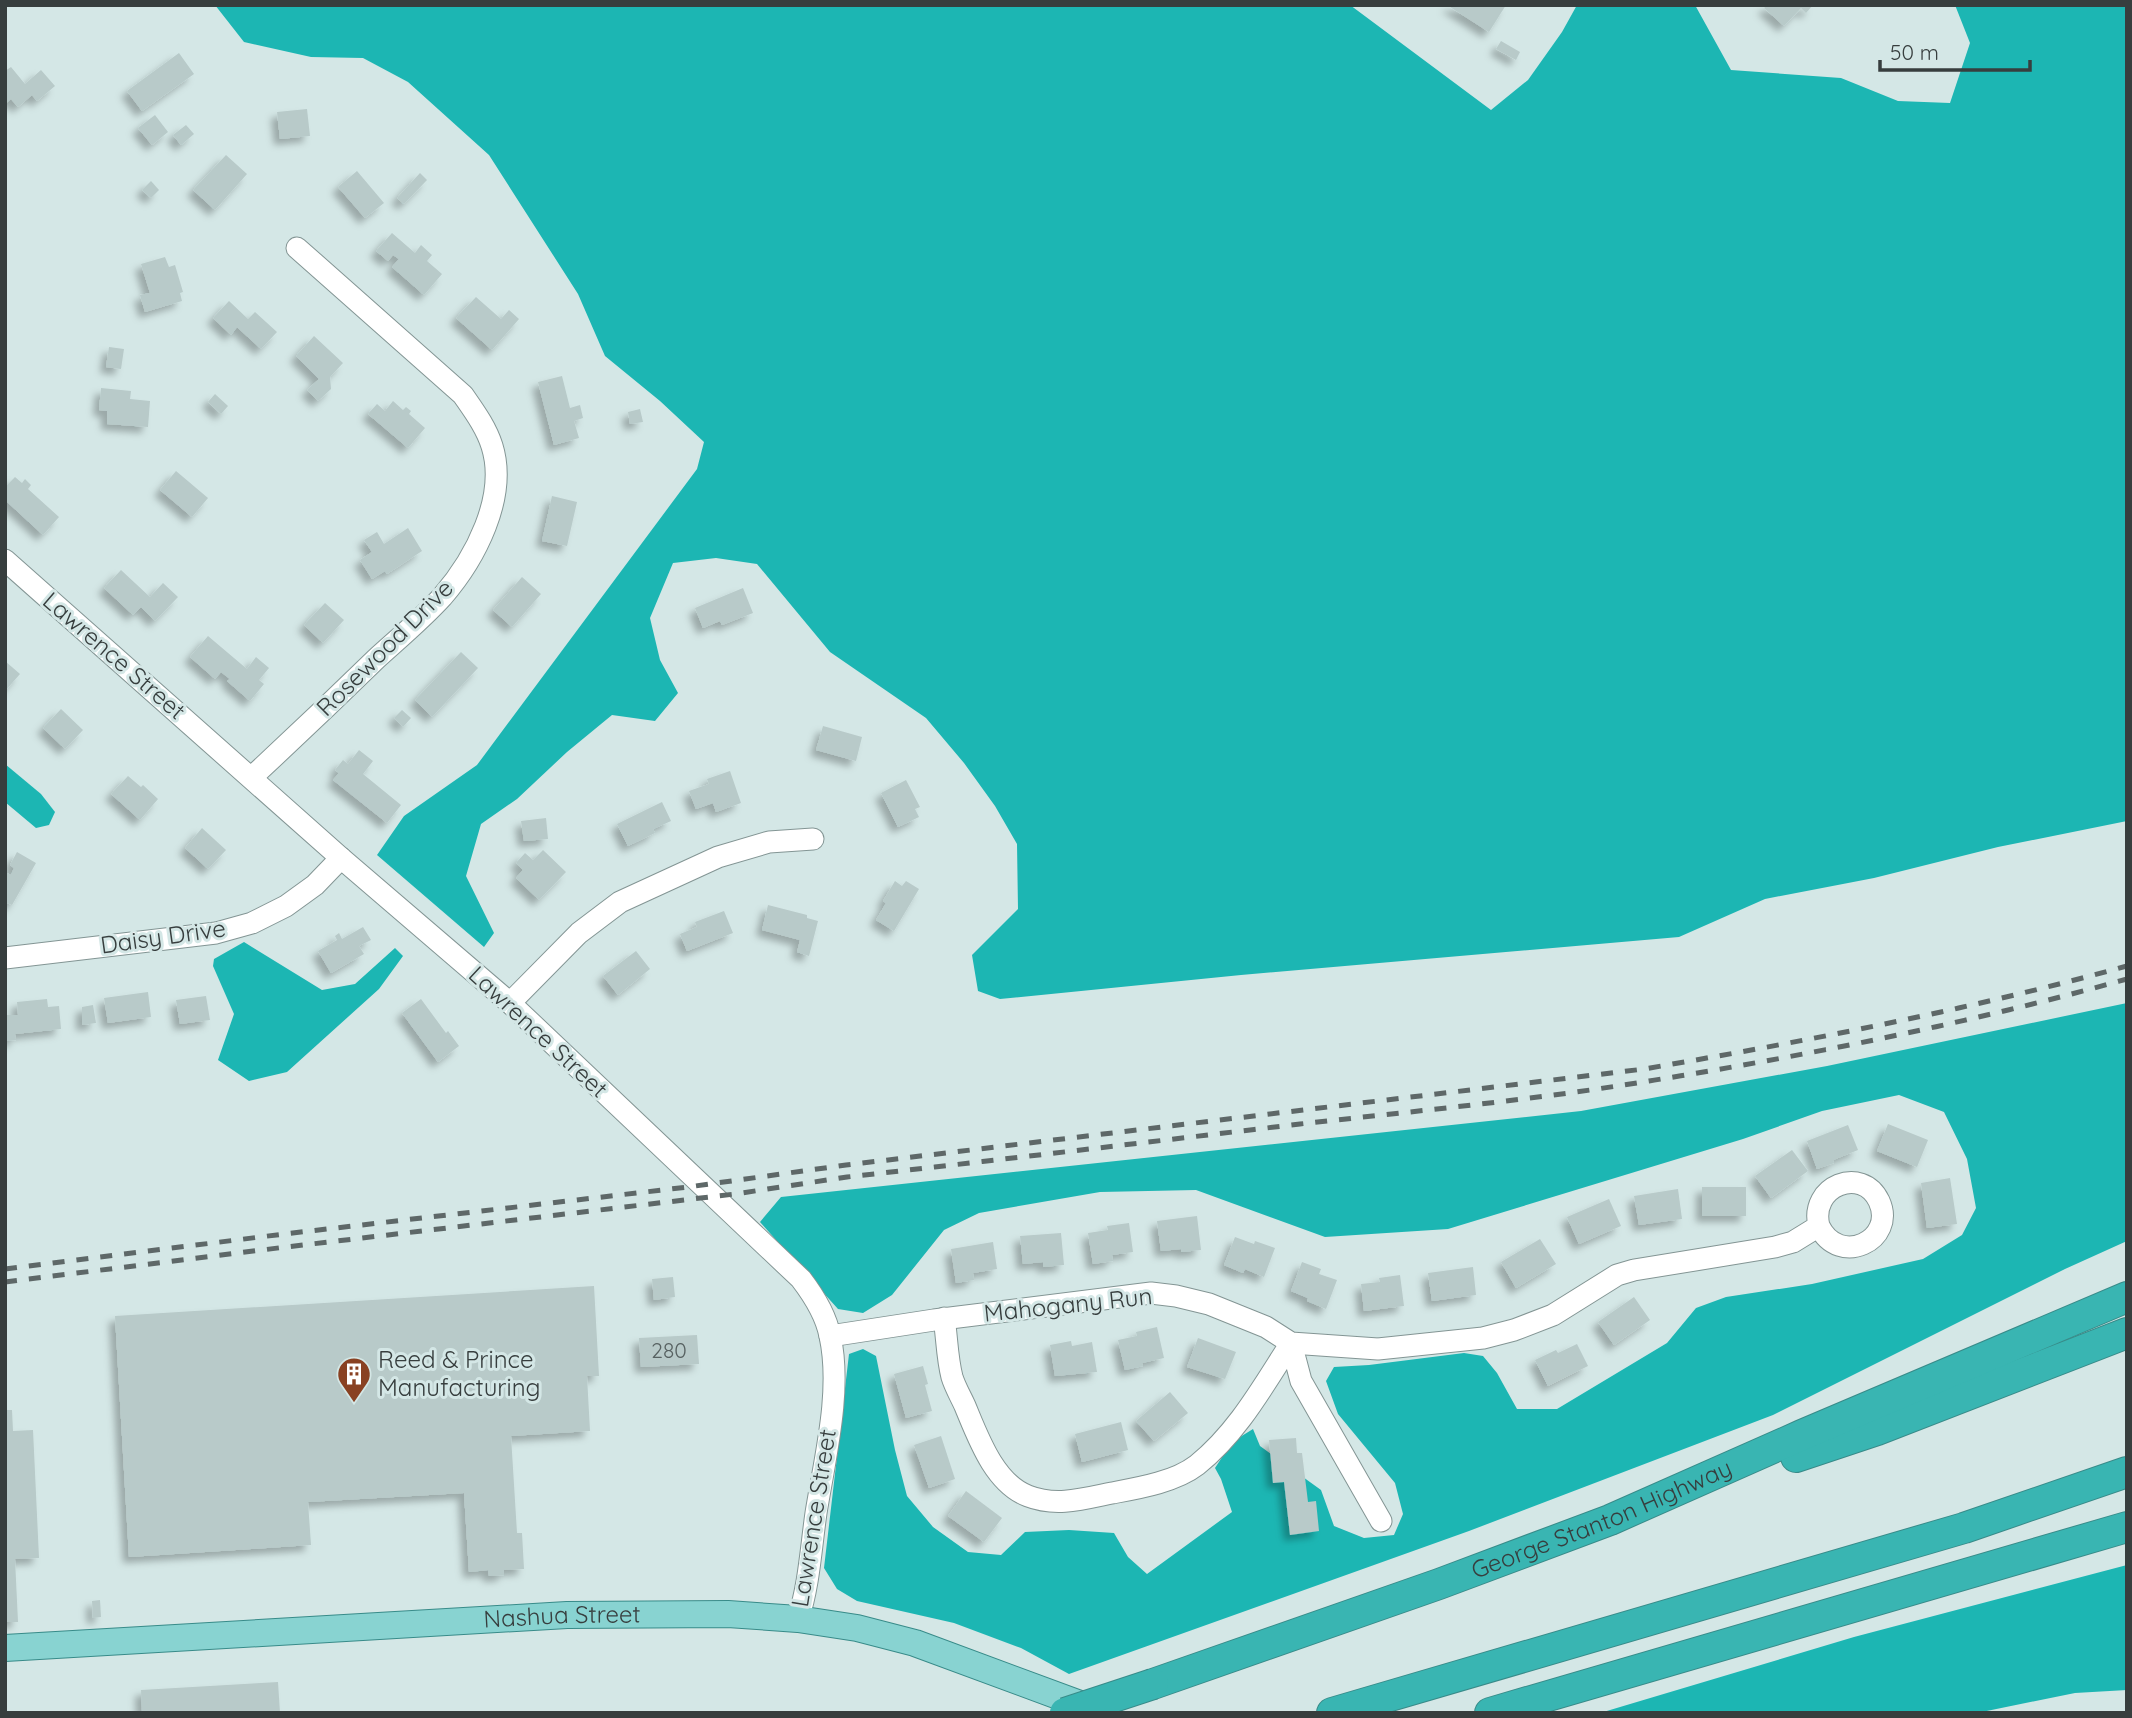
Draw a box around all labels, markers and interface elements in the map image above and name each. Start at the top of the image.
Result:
scale bar [1880,28,2030,72]
text: 50 m [1890,39,1939,65]
street label: Rosewood Drive [310,573,459,722]
street label: Lawrence Street [37,585,192,725]
street label: Daisy Drive [98,912,227,960]
street label: Lawrence Street [463,959,615,1103]
street label: Mahogany Run [982,1280,1154,1328]
house number: 280 [651,1337,687,1363]
place label: Reed & Prince Manufacturing [378,1344,541,1402]
building icon: Reed & Prince Manufacturing [335,1355,373,1404]
street label: Lawrence Street [784,1427,842,1609]
street label: George Stanton Highway [1467,1452,1736,1585]
street label: Nashua Street [483,1599,641,1634]

